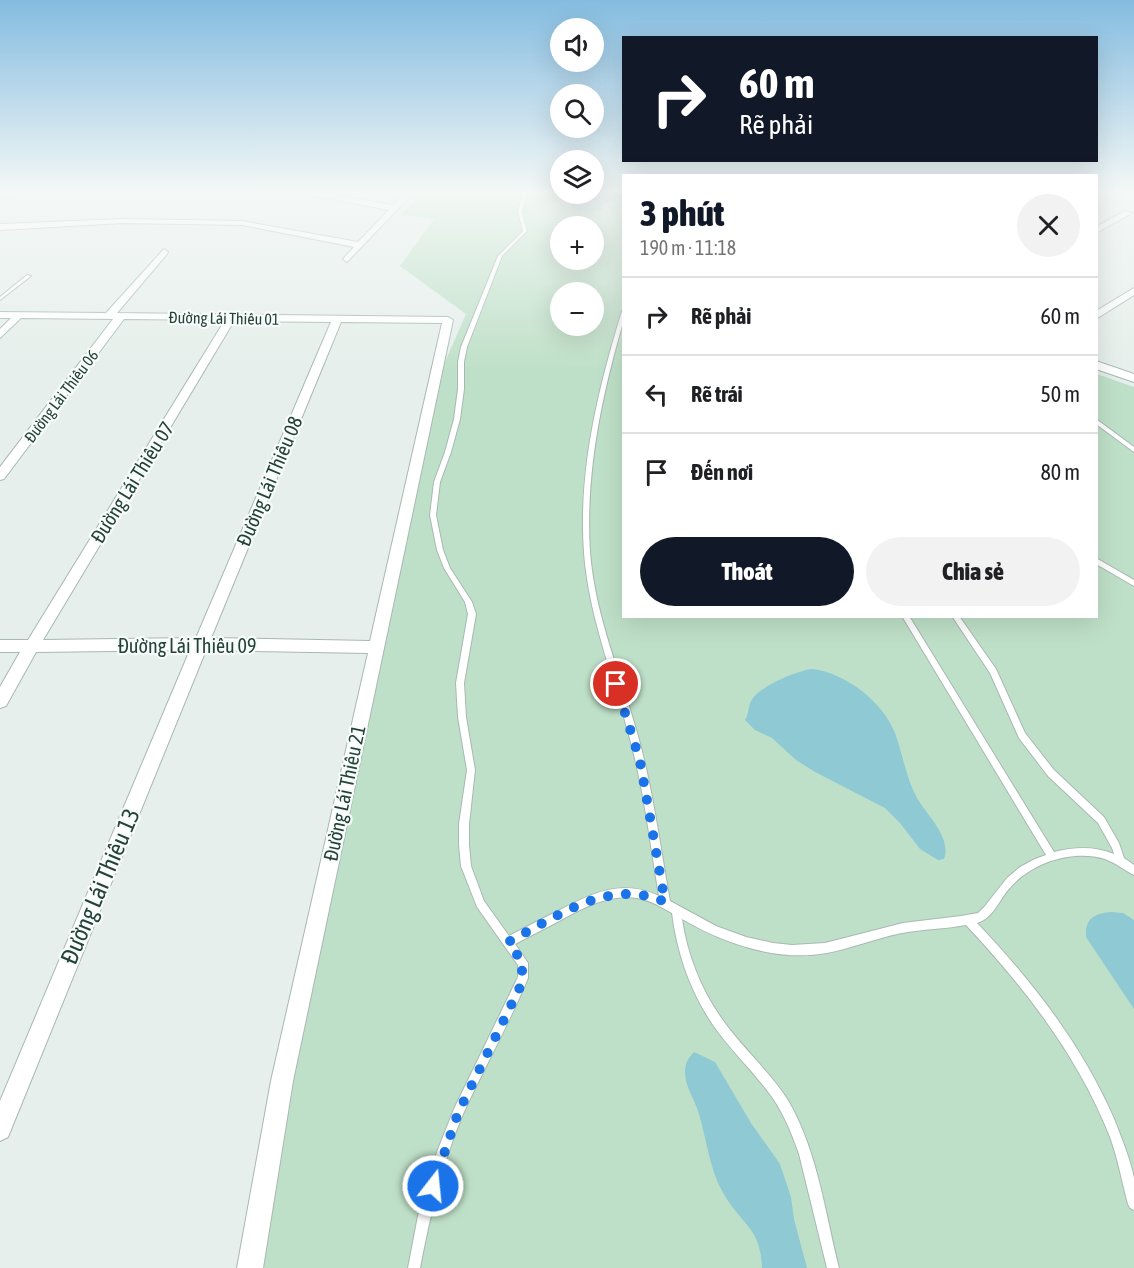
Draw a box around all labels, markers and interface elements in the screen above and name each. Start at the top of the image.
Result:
map controls [550,18,604,336]
button: sound [550,18,604,72]
text: 60 m [739,59,814,107]
icon: right [640,60,718,138]
button: search [550,84,604,138]
text: Rẽ phải [739,109,813,140]
button: layers [550,150,604,204]
text: 3 phút [640,192,724,234]
button: close [1017,194,1080,257]
button: + [550,216,604,270]
text: 190 m · 11:18 [640,236,736,259]
button: − [550,282,604,336]
icon: right [640,300,673,333]
text: Rẽ phải [691,303,751,329]
text: 60 m [1040,303,1080,329]
street label: Đường Lái Thiêu 01 [168,308,280,329]
street label: Đường Lái Thiêu 06 [20,346,102,446]
icon: left [640,378,673,411]
text: Rẽ trái [691,381,743,407]
text: 50 m [1040,381,1080,407]
street label: Đường Lái Thiêu 08 [231,413,307,549]
street label: Đường Lái Thiêu 07 [86,417,178,547]
icon: arrive [640,456,673,489]
text: Đến nơi [691,459,753,485]
text: 80 m [1040,459,1080,485]
button: Thoát [640,537,854,606]
button: Chia sẻ [866,537,1080,606]
street label: Đường Lái Thiêu 09 [118,634,256,657]
pin [590,658,641,709]
icon: arrive [599,667,632,700]
street label: Đường Lái Thiêu 21 [318,723,370,863]
street label: Đường Lái Thiêu 13 [55,804,145,968]
position arrow [401,1154,465,1218]

